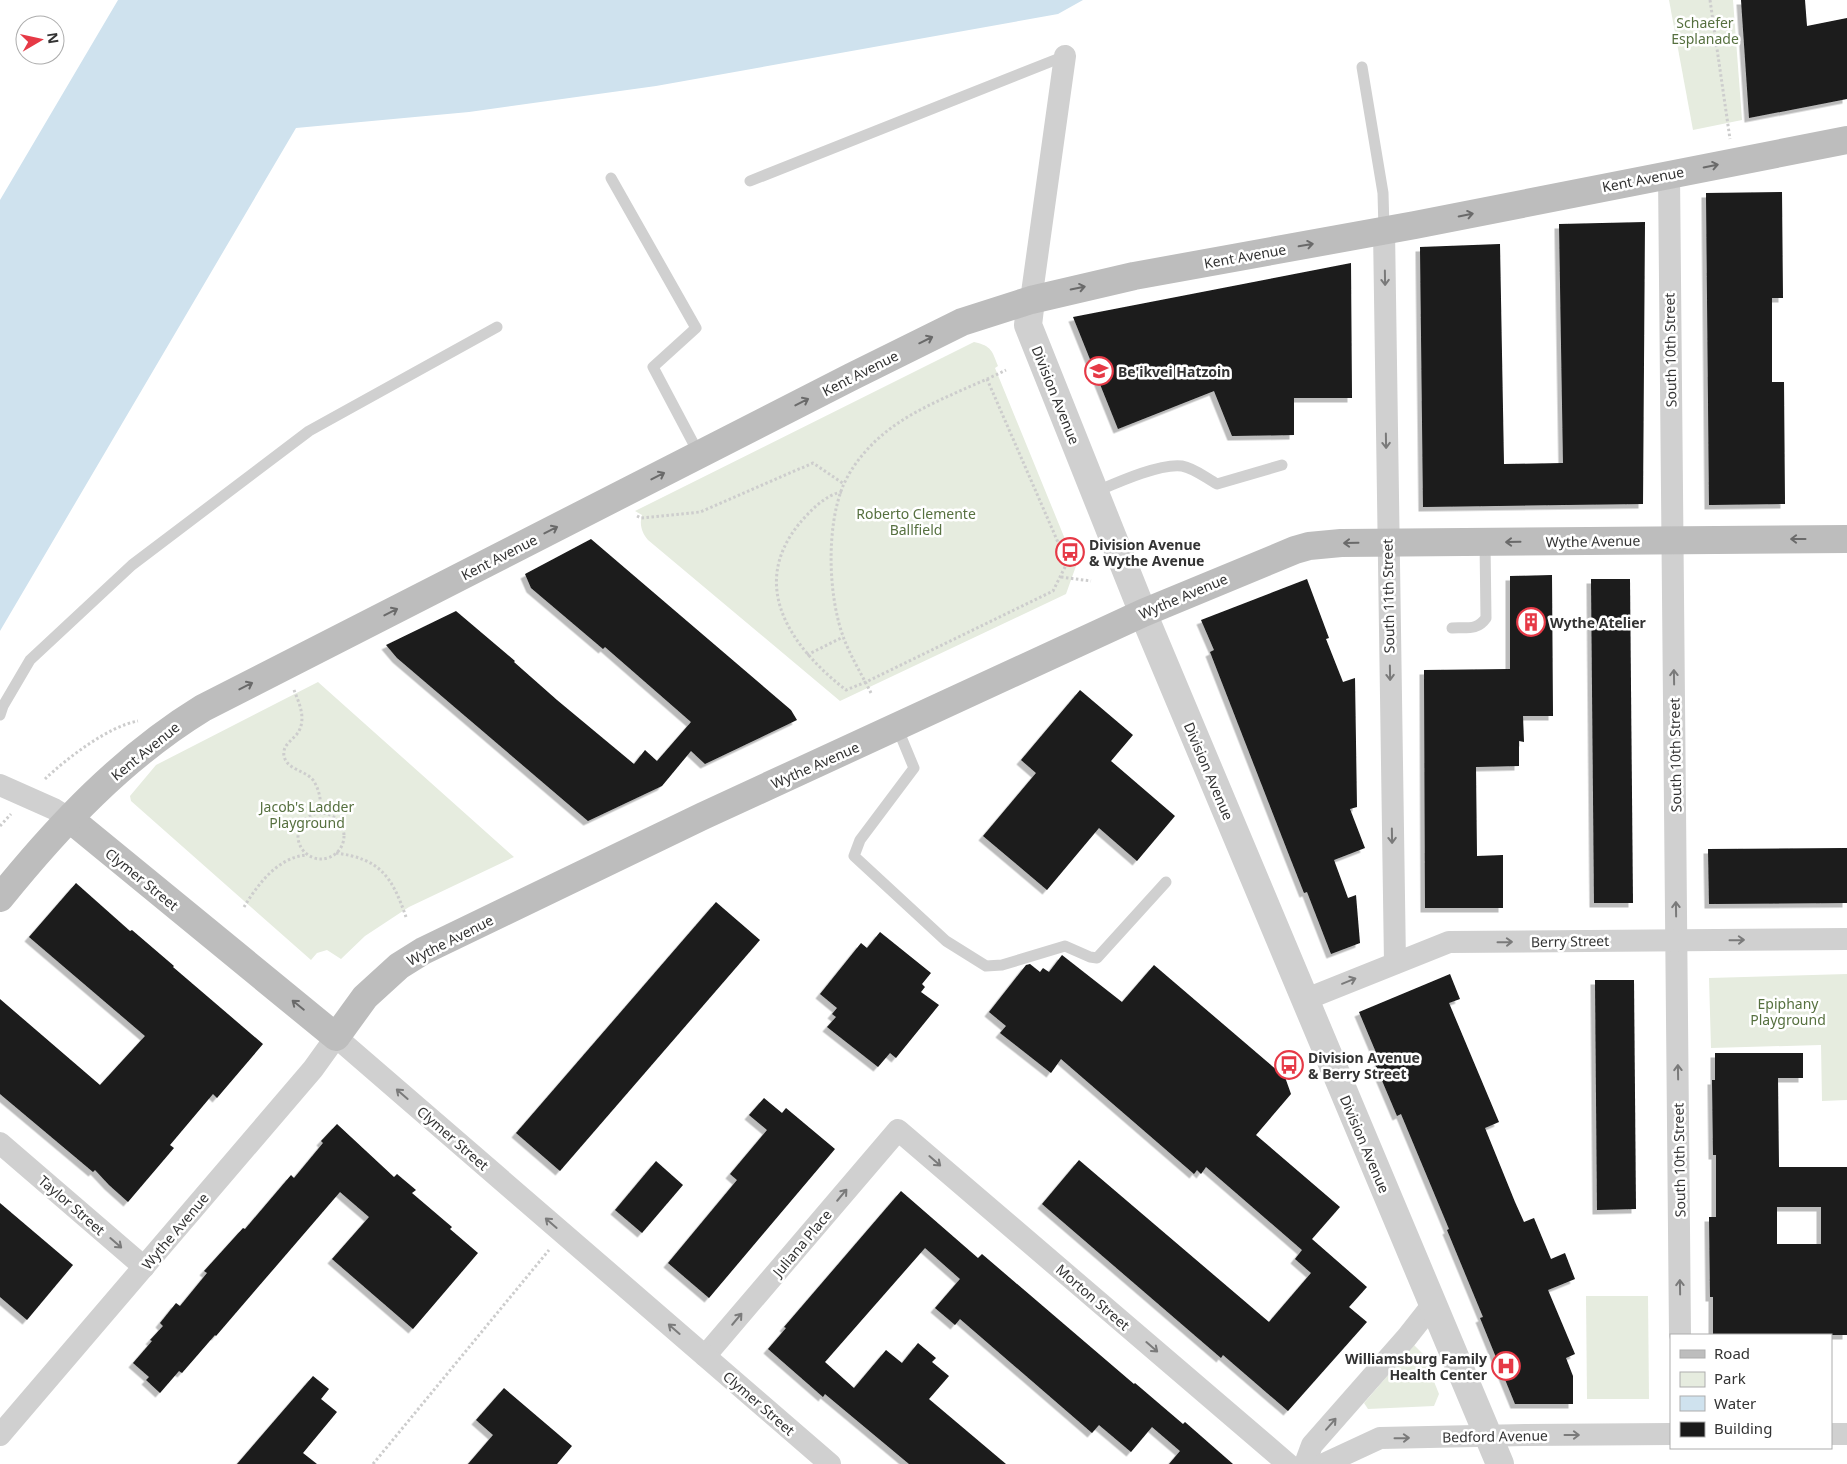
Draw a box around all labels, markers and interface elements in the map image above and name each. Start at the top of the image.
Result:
park label: Schaefer Esplanade [1671,13,1739,48]
north arrow [15,15,65,65]
text: N [43,31,64,45]
one-way arrow [1703,160,1719,170]
street label: Kent Avenue [1600,162,1686,196]
one-way arrow [1458,209,1474,219]
street label: Kent Avenue [1202,239,1288,273]
one-way arrow [1298,239,1314,249]
one-way arrow [1380,270,1390,286]
one-way arrow [1070,283,1086,292]
street label: South 10th Street [1660,293,1680,407]
one-way arrow [918,335,933,344]
street label: Division Avenue [1028,343,1084,447]
street label: Kent Avenue [819,346,901,400]
school or university icon: Be'ikvei Hatzoin [1084,356,1114,386]
place label: Be'ikvei Hatzoin [1118,362,1230,381]
one-way arrow [795,397,810,407]
one-way arrow [1381,432,1391,449]
one-way arrow [650,471,665,480]
park label: Roberto Clemente Ballfield [856,504,976,539]
one-way arrow [543,525,558,534]
street label: Kent Avenue [458,530,540,584]
street label: Wythe Avenue [1546,531,1641,551]
one-way arrow [1791,534,1807,544]
place label: Division Avenue & Wythe Avenue [1089,535,1204,570]
bus stop icon: Division Avenue & Wythe Avenue [1055,537,1085,567]
one-way arrow [1506,537,1522,547]
one-way arrow [1343,538,1360,548]
street label: South 11th Street [1378,539,1398,653]
street label: Wythe Avenue [1136,569,1230,623]
one-way arrow [383,607,398,616]
building icon: Wythe Atelier [1516,607,1546,637]
place label: Wythe Atelier [1550,613,1647,632]
one-way arrow [1385,665,1394,681]
one-way arrow [1669,669,1679,685]
one-way arrow [238,681,253,690]
street label: South 10th Street [1665,698,1685,812]
street label: Kent Avenue [107,717,183,785]
street label: Division Avenue [1180,719,1238,823]
street label: Wythe Avenue [768,737,862,793]
park label: Jacob's Ladder Playground [258,797,354,832]
one-way arrow [1388,828,1397,844]
street label: Clymer Street [101,844,183,914]
one-way arrow [1671,901,1681,918]
street label: Wythe Avenue [404,910,497,970]
street label: Berry Street [1531,931,1609,951]
one-way arrow [1728,935,1745,945]
one-way arrow [1496,937,1512,947]
one-way arrow [1342,976,1357,985]
park label: Epiphany Playground [1750,994,1826,1029]
one-way arrow [292,1000,305,1011]
place label: Division Avenue & Berry Street [1308,1048,1420,1083]
bus stop icon: Division Avenue & Berry Street [1274,1050,1304,1080]
one-way arrow [1673,1064,1683,1080]
one-way arrow [395,1089,408,1100]
street label: Division Avenue [1336,1092,1394,1196]
street label: Clymer Street [413,1102,493,1174]
street label: South 10th Street [1669,1103,1689,1217]
one-way arrow [929,1156,942,1167]
street label: Taylor Street [35,1171,109,1239]
street label: Wythe Avenue [137,1189,213,1273]
one-way arrow [837,1189,848,1202]
street label: Juliana Place [767,1205,836,1282]
one-way arrow [545,1217,558,1229]
one-way arrow [110,1237,123,1249]
street label: Morton Street [1052,1260,1134,1334]
one-way arrow [1675,1279,1685,1295]
one-way arrow [731,1313,742,1326]
one-way arrow [668,1324,681,1335]
legend [1670,1334,1832,1449]
one-way arrow [1145,1341,1158,1353]
text: Road [1714,1343,1750,1363]
place label: Williamsburg Family Health Center [1345,1349,1488,1384]
hospital icon: Williamsburg Family Health Center [1491,1351,1521,1381]
street label: Clymer Street [719,1367,799,1439]
text: Park [1714,1368,1746,1388]
text: Water [1714,1393,1756,1413]
one-way arrow [1326,1417,1337,1430]
text: Building [1714,1418,1772,1438]
street label: Bedford Avenue [1442,1426,1548,1446]
one-way arrow [1564,1430,1580,1440]
one-way arrow [1394,1433,1410,1443]

